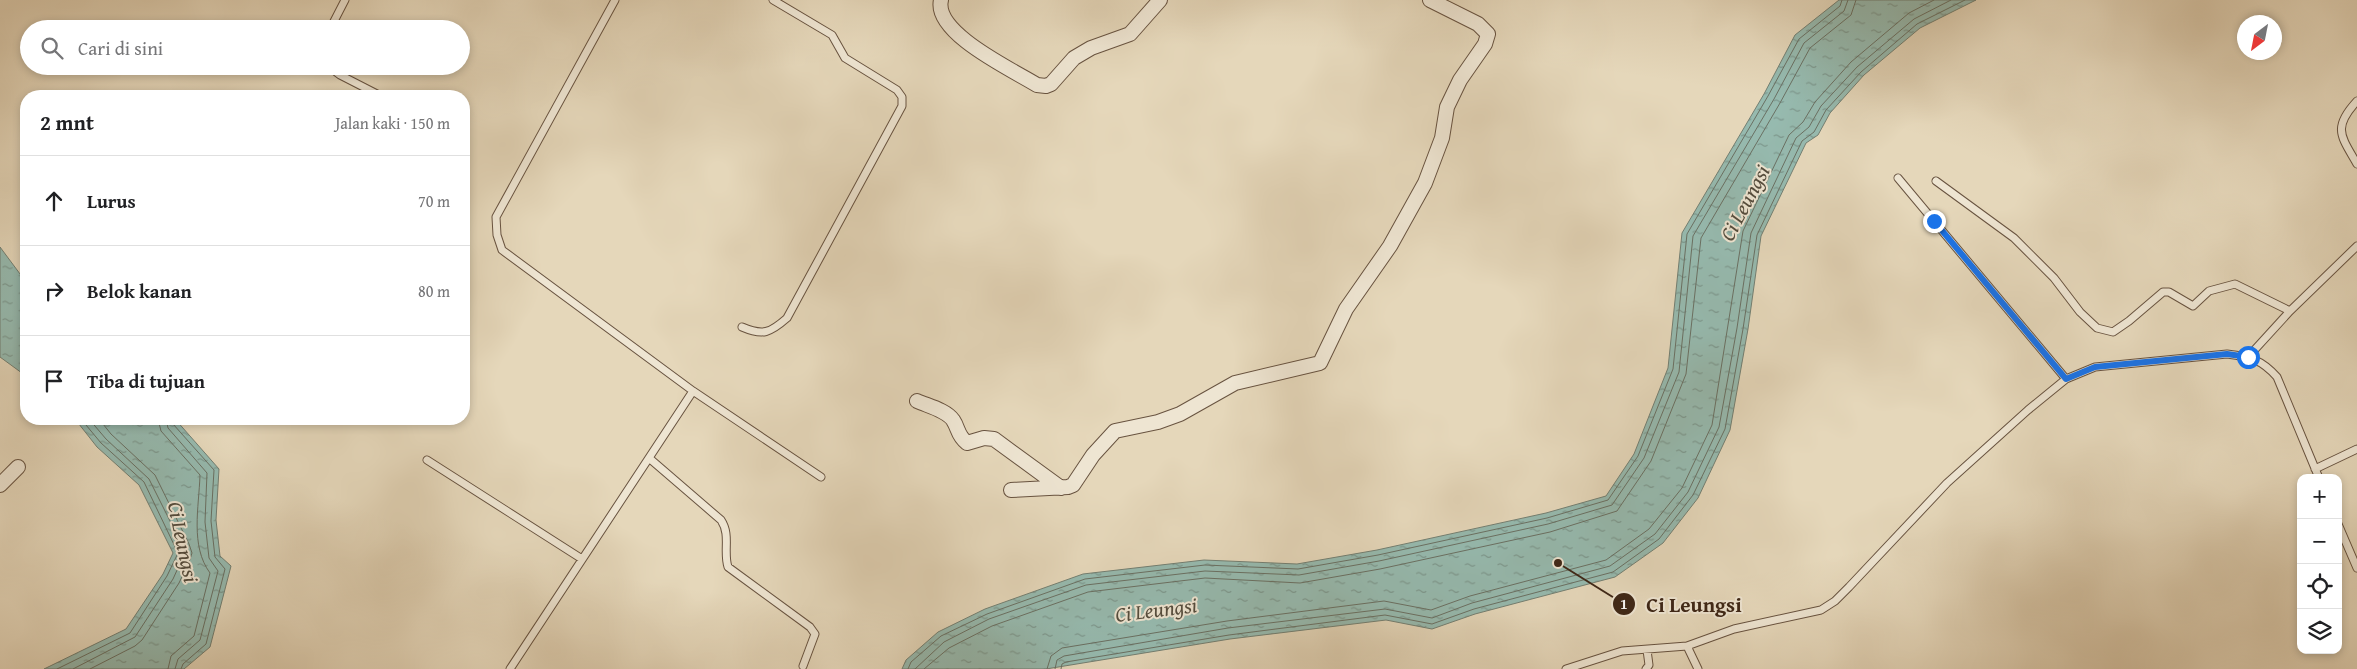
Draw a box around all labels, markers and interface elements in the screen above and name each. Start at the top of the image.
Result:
north arrow [2237,15,2282,60]
search box [20,20,470,75]
icon: search [38,34,66,62]
text: Cari di sini [78,34,163,62]
text: 2 mnt [40,107,94,138]
text: Jalan kaki · 150 m [335,111,450,135]
water label: Ci Leungsi [1712,159,1778,246]
icon: ahead [40,187,68,215]
text: Lurus [87,187,136,215]
text: 70 m [418,189,450,213]
route end [1923,210,1946,233]
icon: right [40,277,68,305]
text: Belok kanan [87,277,192,305]
text: 80 m [418,279,450,303]
route start [2237,346,2260,369]
icon: arrive [40,367,68,395]
text: Tiba di tujuan [87,367,205,395]
map controls [2297,474,2342,654]
button: + [2297,474,2342,519]
water label: Ci Leungsi [160,499,207,586]
button: − [2297,519,2342,564]
button: locate [2297,564,2342,609]
callout: Ci Leungsi [1611,586,1751,622]
water label: Ci Leungsi [1113,589,1199,630]
text: Ci Leungsi [1646,589,1742,620]
text: 1 [1620,593,1628,614]
button: layers [2297,609,2342,654]

